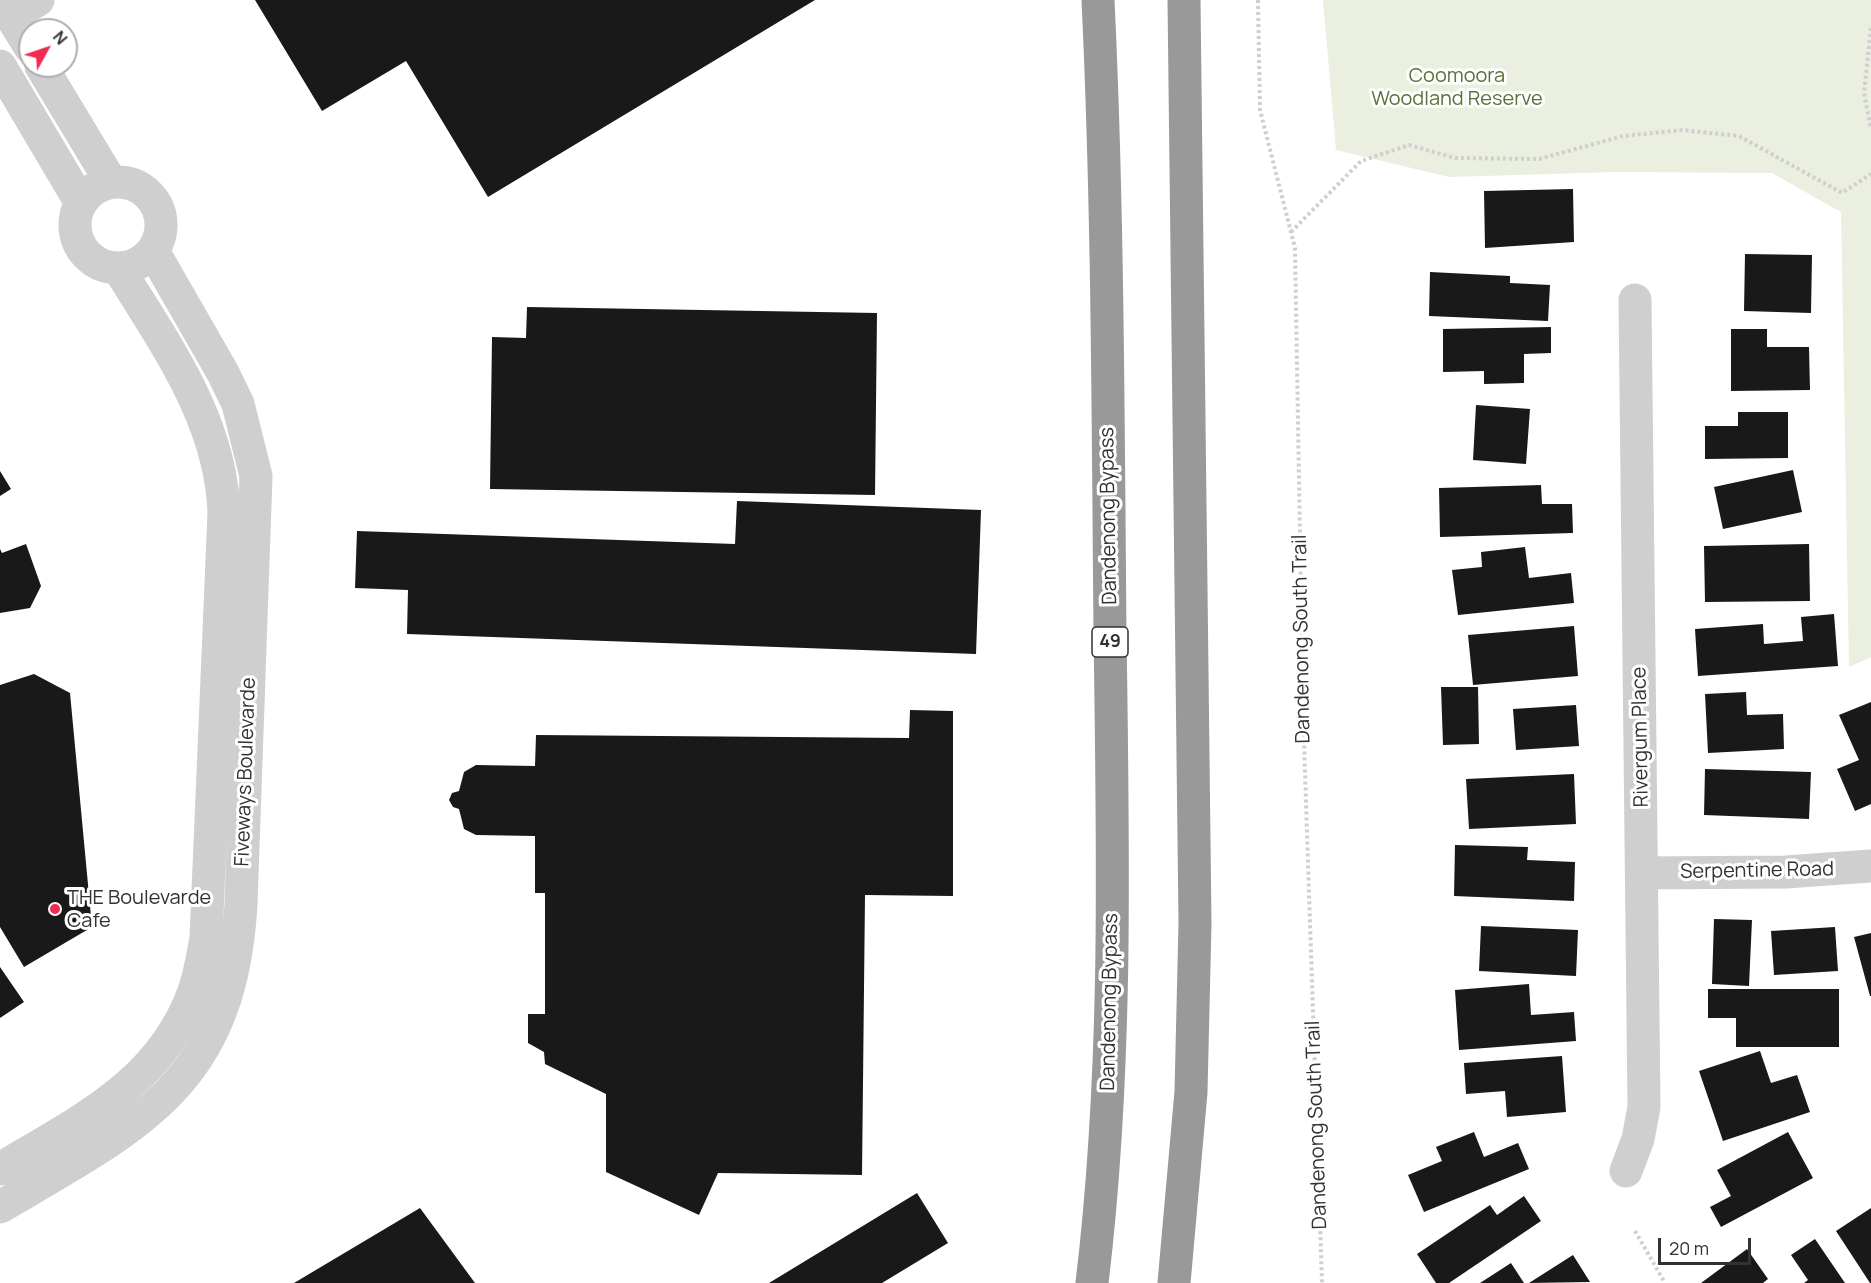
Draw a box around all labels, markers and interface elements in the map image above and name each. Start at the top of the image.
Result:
north arrow [18,18,78,78]
text: N [48,26,72,49]
park label: Coomoora Woodland Reserve [1371,64,1543,111]
street label: Dandenong Bypass [1095,427,1123,605]
street label: Dandenong South Trail [1288,534,1316,744]
road number: 49 [1092,627,1128,657]
street label: Rivergum Place [1628,667,1654,807]
street label: Fiveways Boulevarde [231,677,261,867]
street label: Serpentine Road [1680,858,1834,884]
place label: THE Boulevarde Cafe [67,886,211,933]
marker: THE Boulevarde Cafe [48,902,62,916]
street label: Dandenong Bypass [1096,913,1124,1091]
street label: Dandenong South Trail [1301,1020,1333,1230]
scale bar [1661,1226,1754,1264]
text: 20 m [1669,1236,1709,1260]

